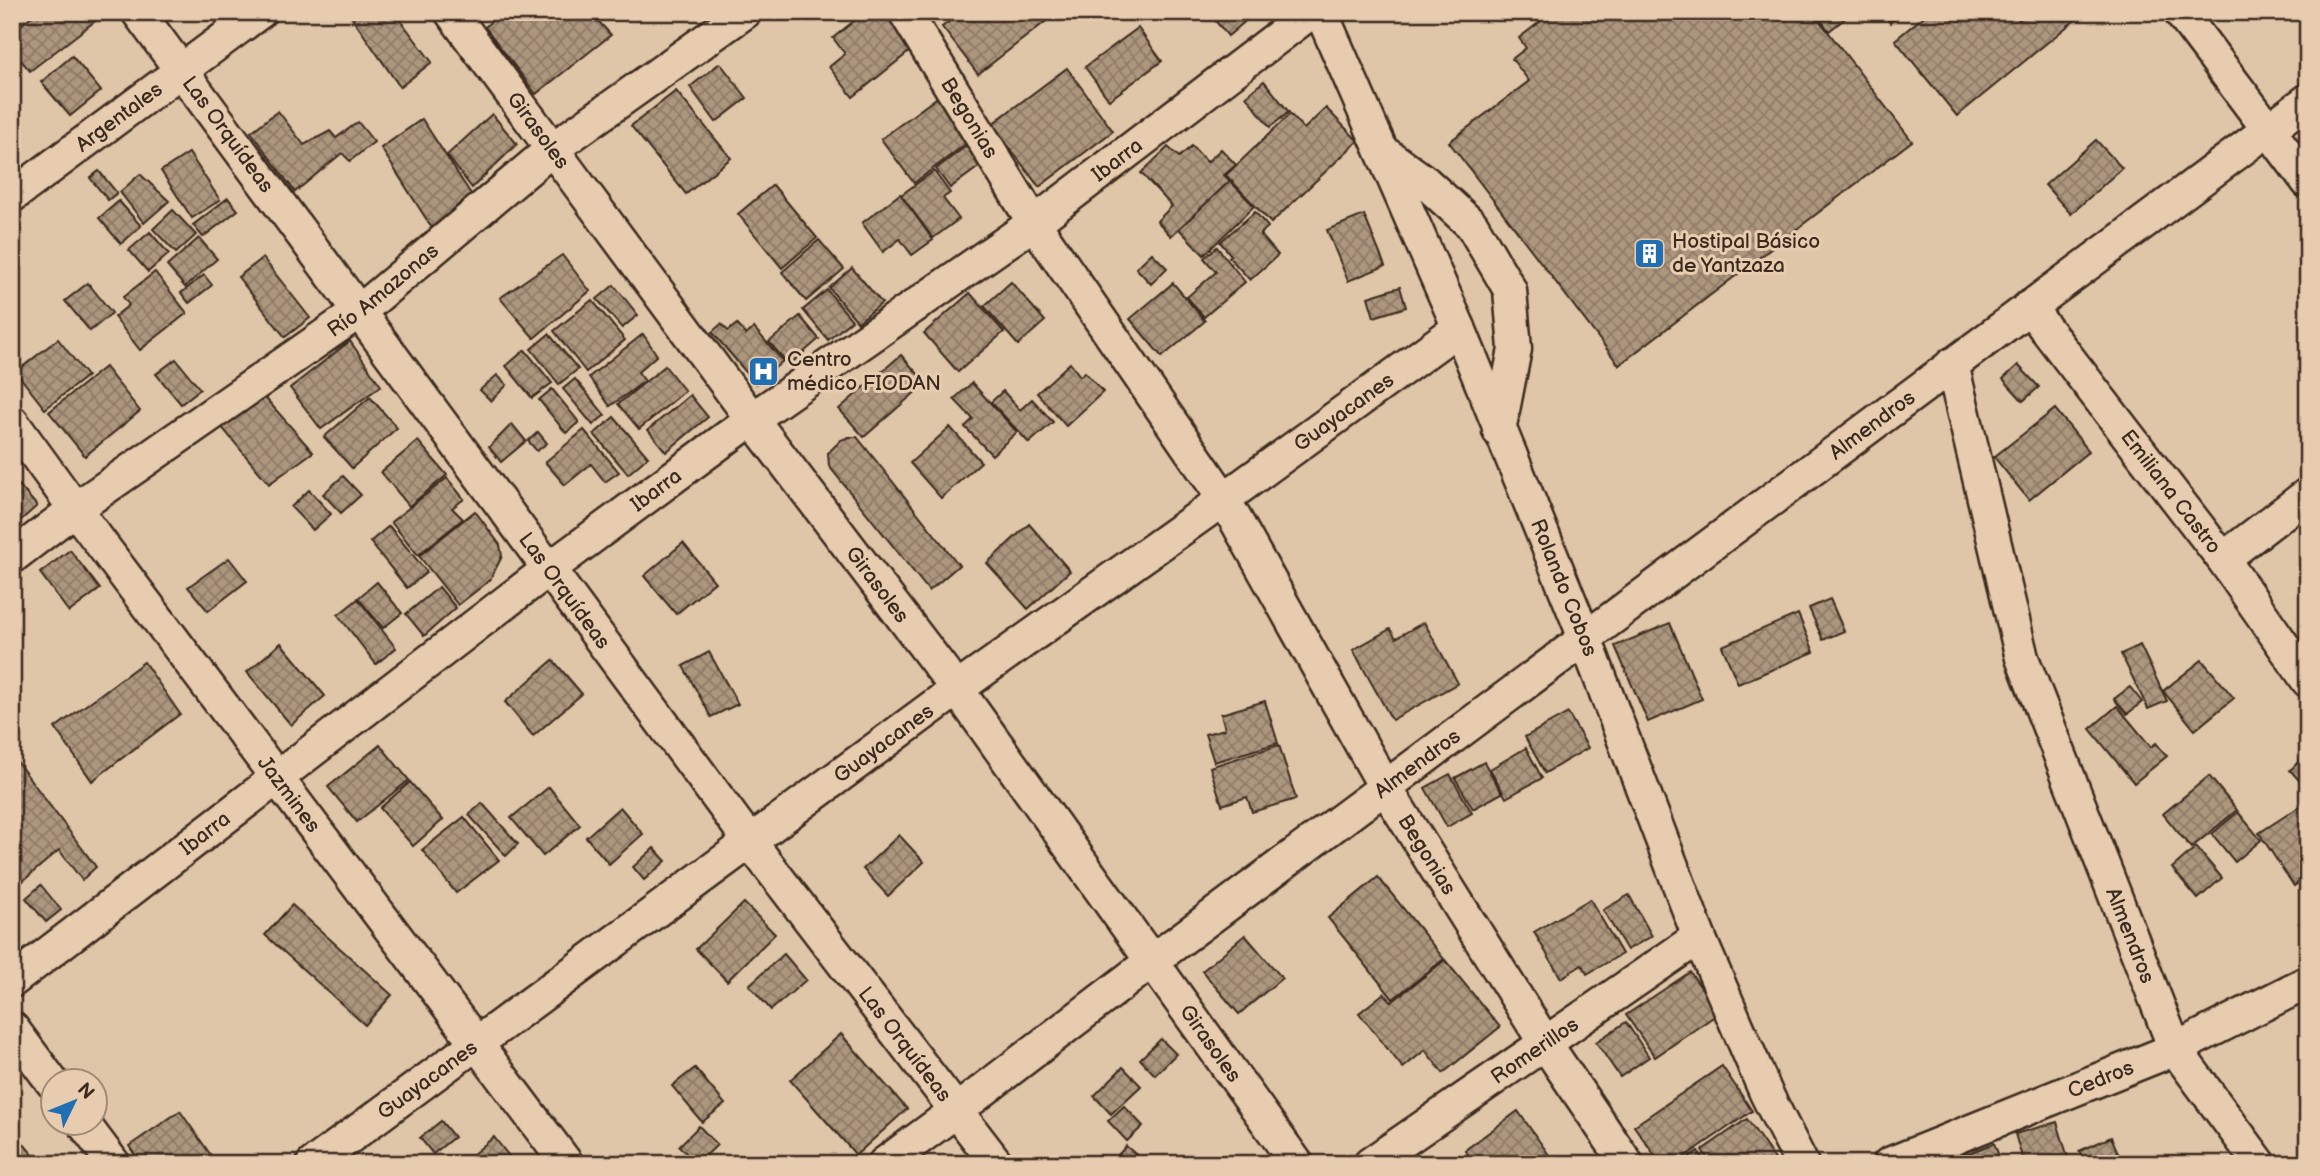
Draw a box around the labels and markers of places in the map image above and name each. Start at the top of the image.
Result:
place label: Hostipal Básico de Yantzaza [1672,229,1820,278]
building icon: Hostipal Básico de Yantzaza [1632,236,1666,270]
place label: Centro médico FIODAN [787,347,941,396]
hospital icon: Centro médico FIODAN [747,354,781,388]

